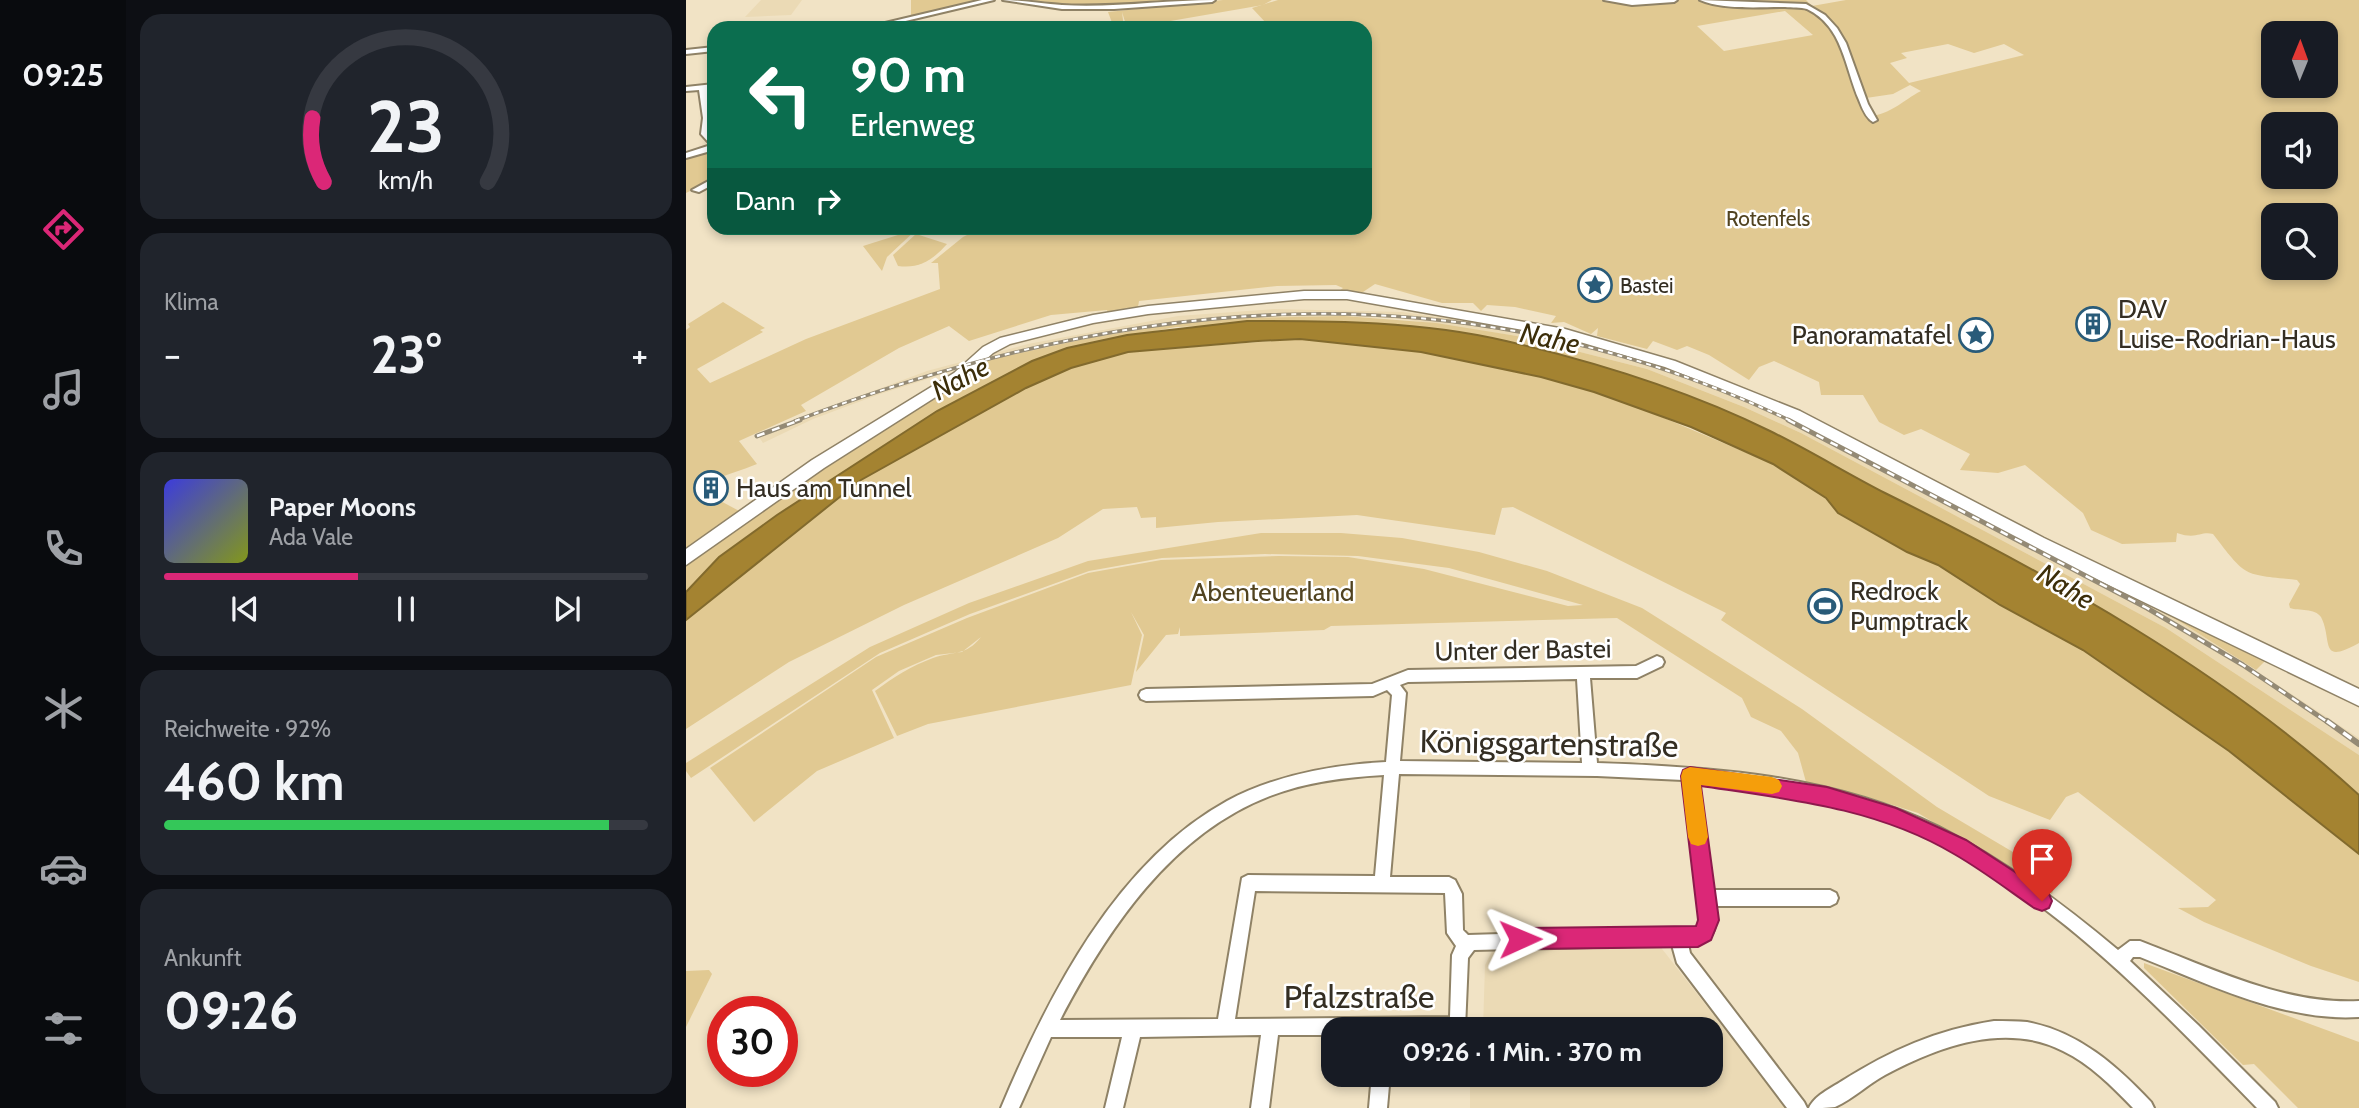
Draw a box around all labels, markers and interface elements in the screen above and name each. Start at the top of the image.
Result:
north arrow [2261,21,2338,98]
map controls [2261,21,2338,280]
text: 90 m [850,45,966,104]
icon: left [735,49,826,140]
text: 09:25 [22,55,104,94]
text: 23 [367,83,445,171]
text: Erlenweg [850,105,974,144]
button: sound [2261,112,2338,189]
text: km/h [379,165,433,195]
icon: right [809,182,847,220]
text: Dann [735,185,795,217]
button: search [2261,203,2338,280]
icon: directions [39,205,88,254]
park label: Rotenfels [1726,206,1810,231]
place icon: Bastei [1576,266,1614,304]
place label: Bastei [1620,273,1674,298]
text: Klima [164,288,219,316]
place label: DAV Luise-Rodrian-Haus [2118,293,2336,355]
building icon: DAV Luise-Rodrian-Haus [2074,305,2112,343]
water label: Nahe [1517,315,1583,361]
place icon: Panoramatafel [1957,316,1995,354]
place label: Panoramatafel [1792,319,1952,351]
text: 23° [371,323,441,386]
text: − [164,331,181,378]
text: + [631,331,648,378]
water label: Nahe [925,349,995,407]
icon: music [39,365,88,414]
building icon: Haus am Tunnel [692,469,730,507]
place label: Haus am Tunnel [736,472,912,504]
text: Paper Moons [269,491,416,523]
text: Ada Vale [269,523,353,551]
icon: phone [39,524,88,573]
water label: Nahe [2031,556,2101,616]
place label: Redrock Pumptrack [1850,575,1969,637]
park label: Abenteuerland [1192,576,1354,608]
sports icon: Redrock Pumptrack [1806,587,1844,625]
icon: previous [226,590,264,628]
icon: pause [387,590,425,628]
icon: next [548,590,586,628]
street label: Unter der Bastei [1434,632,1612,668]
icon: climate [39,684,88,733]
text: Reichweite · 92% [164,715,331,743]
street label: Königsgartenstraße [1419,721,1679,765]
text: 460 km [164,750,344,813]
pin [2012,829,2072,901]
icon: arrive [2023,840,2061,878]
icon: car [39,844,88,893]
position arrow [1483,902,1557,976]
text: Ankunft [164,944,242,972]
street label: Pfalzstraße [1284,977,1434,1016]
text: 09:26 [164,979,298,1042]
speed limit sign: 30 [707,996,798,1087]
icon: filters [39,1004,88,1053]
text: 09:26 · 1 Min. · 370 m [1402,1036,1642,1068]

